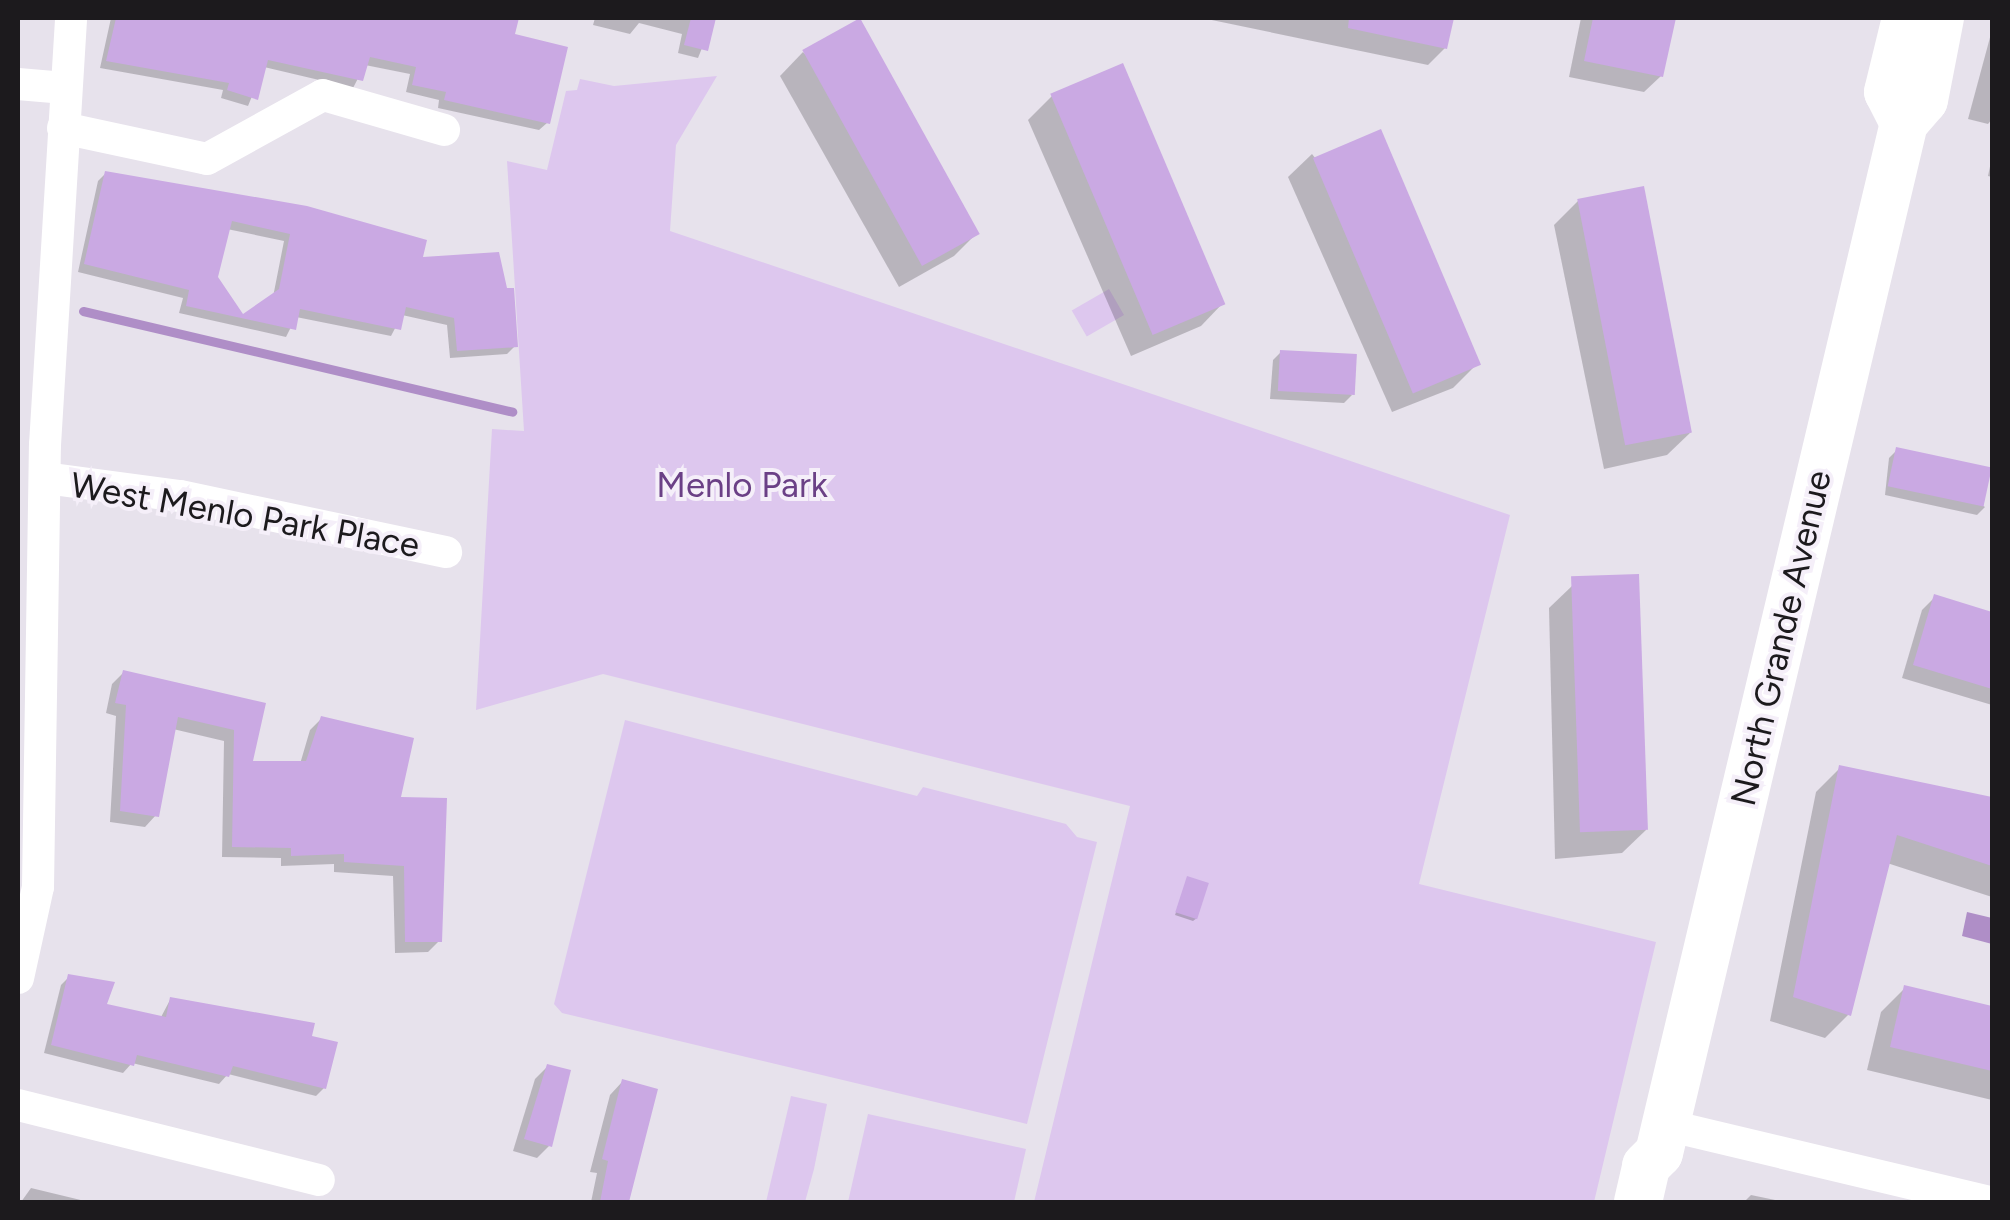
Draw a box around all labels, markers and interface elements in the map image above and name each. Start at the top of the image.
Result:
street label: West Menlo Park Place [67,464,423,566]
park label: Menlo Park [656,464,828,506]
street label: North Grande Avenue [1722,466,1840,810]

